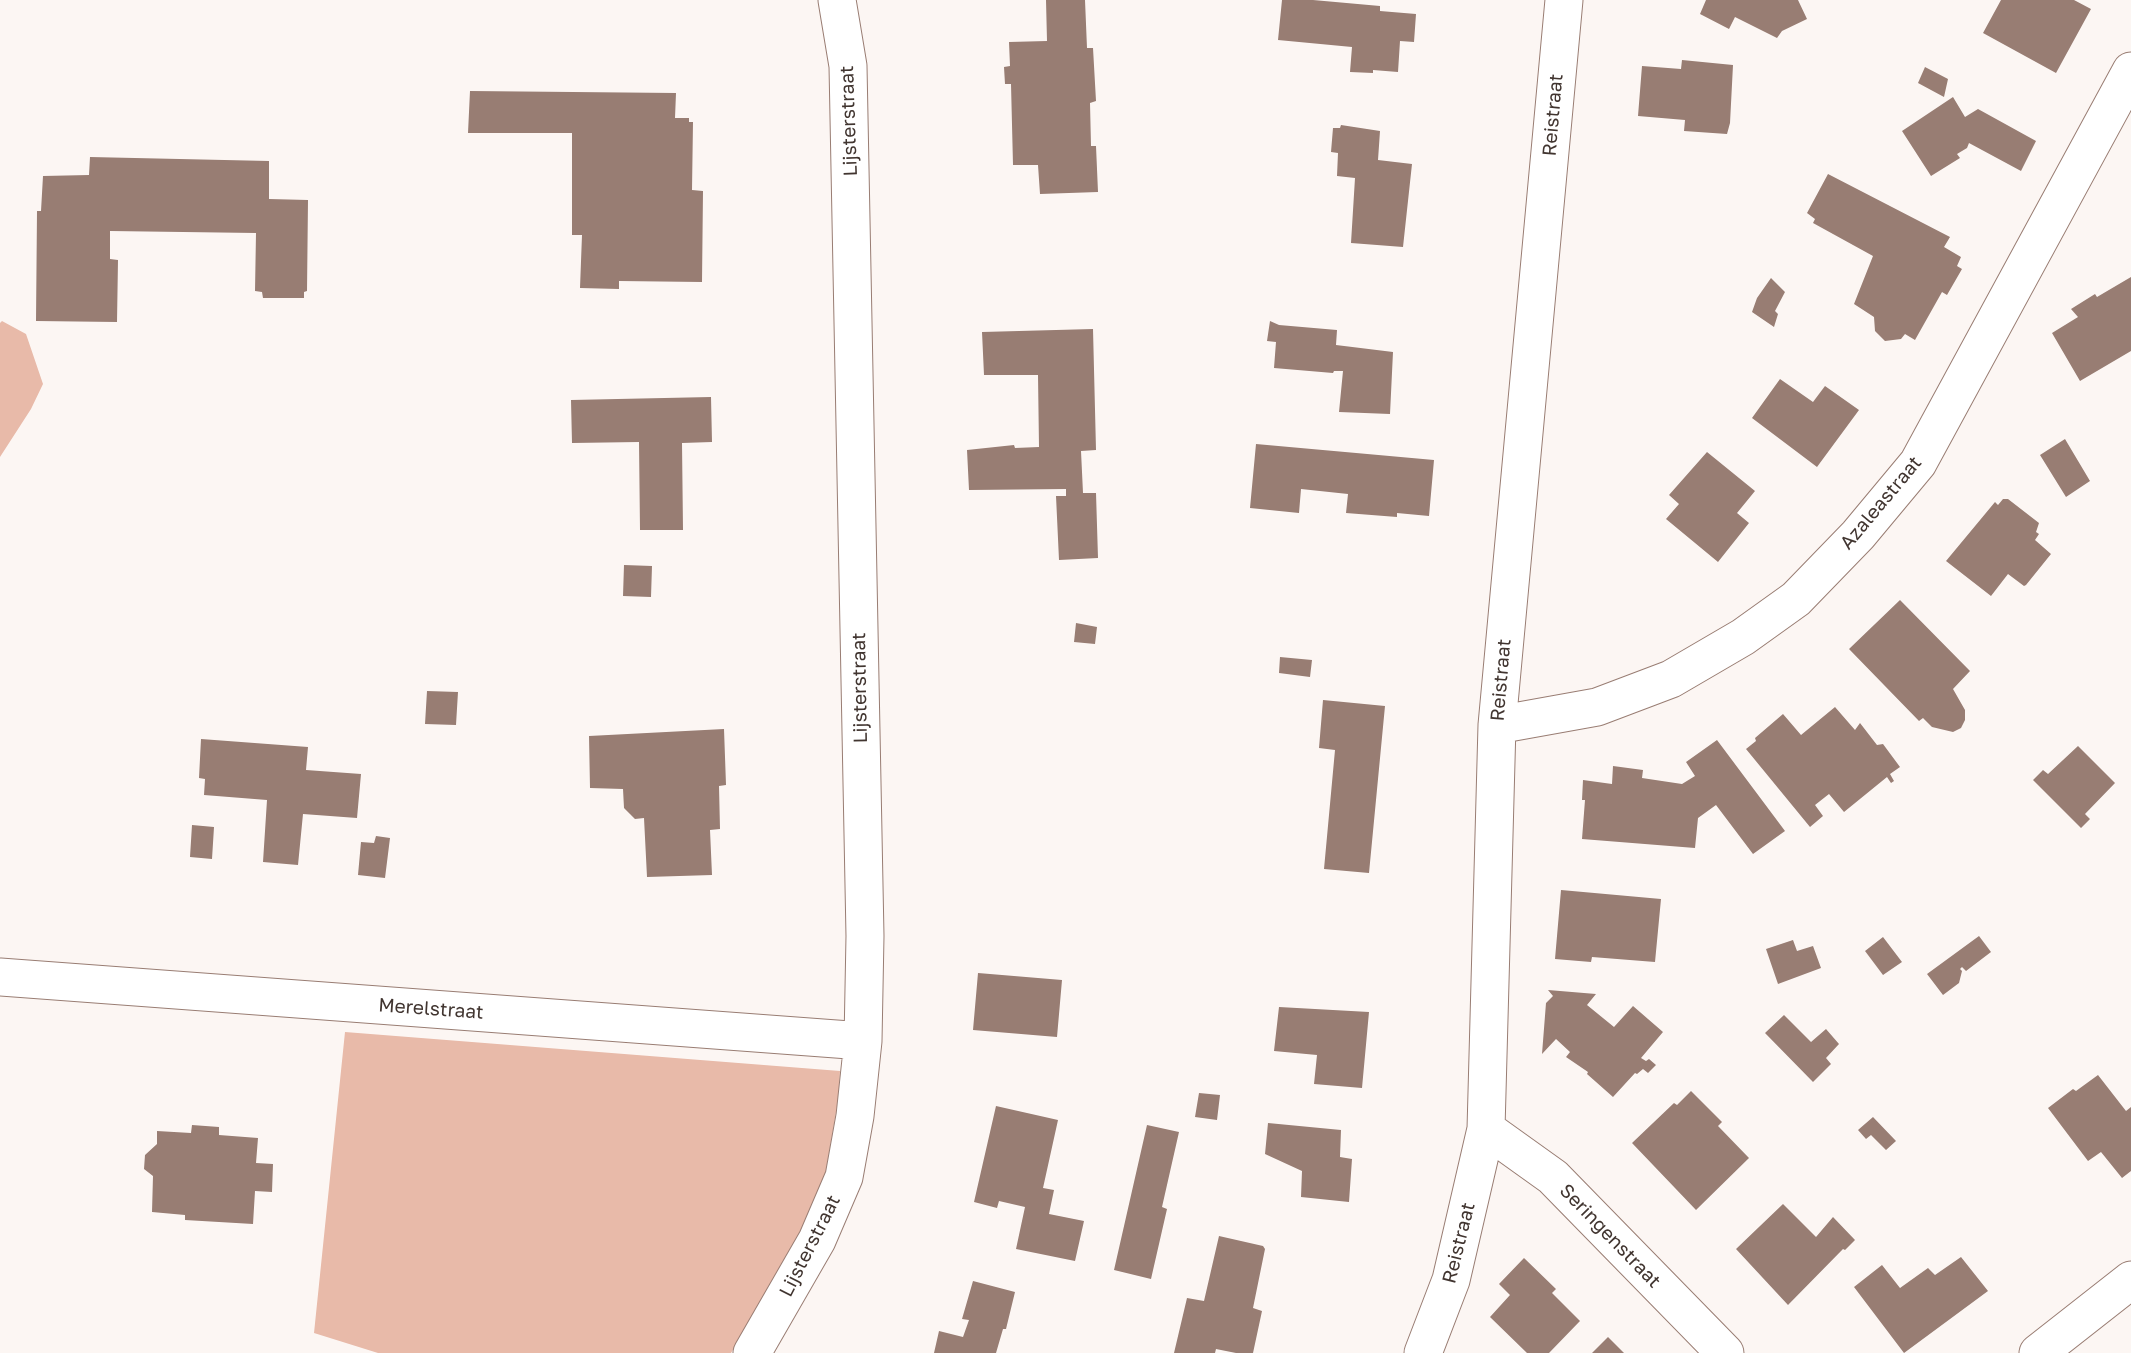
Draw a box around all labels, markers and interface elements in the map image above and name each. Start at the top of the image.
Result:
street label: Lijsterstraat [836,65,862,177]
street label: Reistraat [1538,73,1568,157]
street label: Azaleastraat [1835,452,1927,554]
street label: Lijsterstraat [848,632,872,744]
street label: Reistraat [1486,638,1516,722]
street label: Merelstraat [378,994,484,1024]
street label: Seringenstraat [1555,1179,1665,1293]
street label: Lijsterstraat [775,1191,845,1301]
street label: Reistraat [1438,1200,1480,1286]

